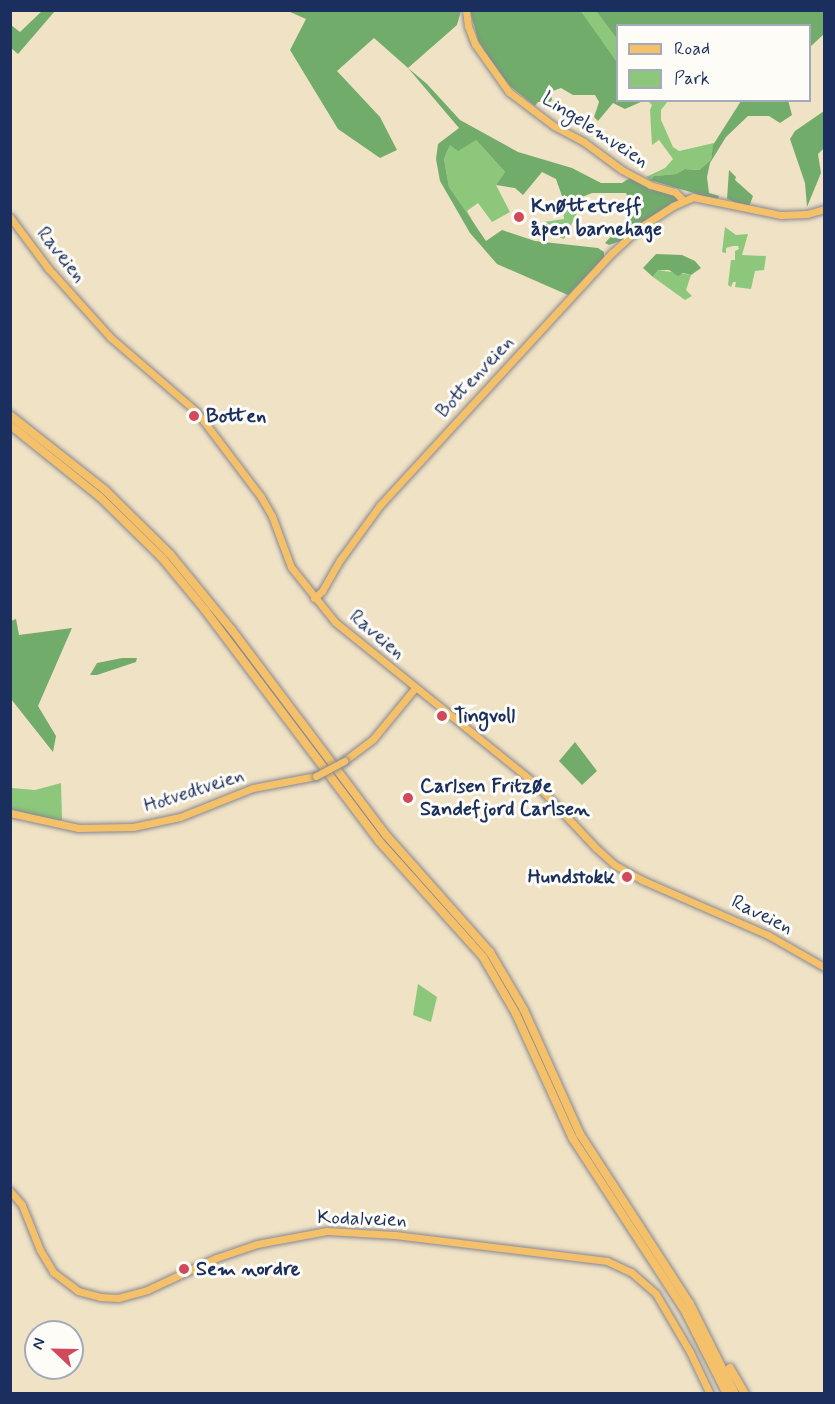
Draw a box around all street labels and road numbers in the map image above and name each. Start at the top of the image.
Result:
street label: Lingelemveien [537,87,653,173]
street label: Raveien [31,222,91,288]
street label: Bottenveien [431,331,519,423]
street label: Raveien [344,605,410,665]
street label: Hotvedtveien [141,764,247,818]
street label: Raveien [727,890,797,940]
street label: Kodalveien [317,1205,407,1233]

